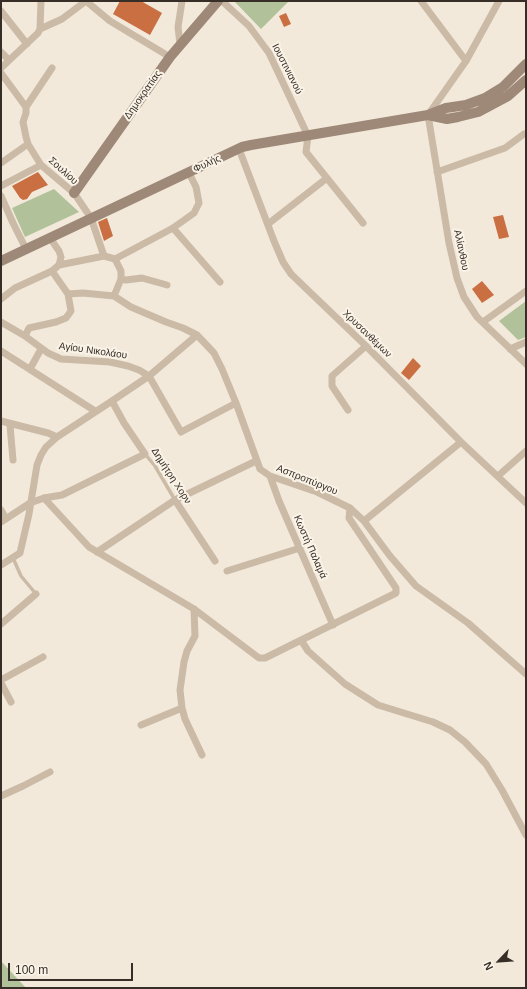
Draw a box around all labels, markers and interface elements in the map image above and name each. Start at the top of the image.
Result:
street label: Ιουστινιανού [269,42,305,96]
street label: Δημοκρατίας [122,68,164,122]
street label: Φυλής [191,152,223,176]
street label: Σουλίου [46,155,80,187]
street label: Αλίανθου [451,229,471,271]
street label: Χρυσανθέμων [340,308,394,360]
street label: Αγίου Νικολάου [58,340,128,362]
street label: Δημήτρη Χορν [148,446,194,506]
street label: Ασπροπύργου [275,462,339,498]
street label: Κωστή Παλαμά [291,514,329,580]
north arrow [479,941,519,981]
scale bar [10,955,135,981]
text: N [481,960,495,972]
text: 100 m [15,963,48,977]

